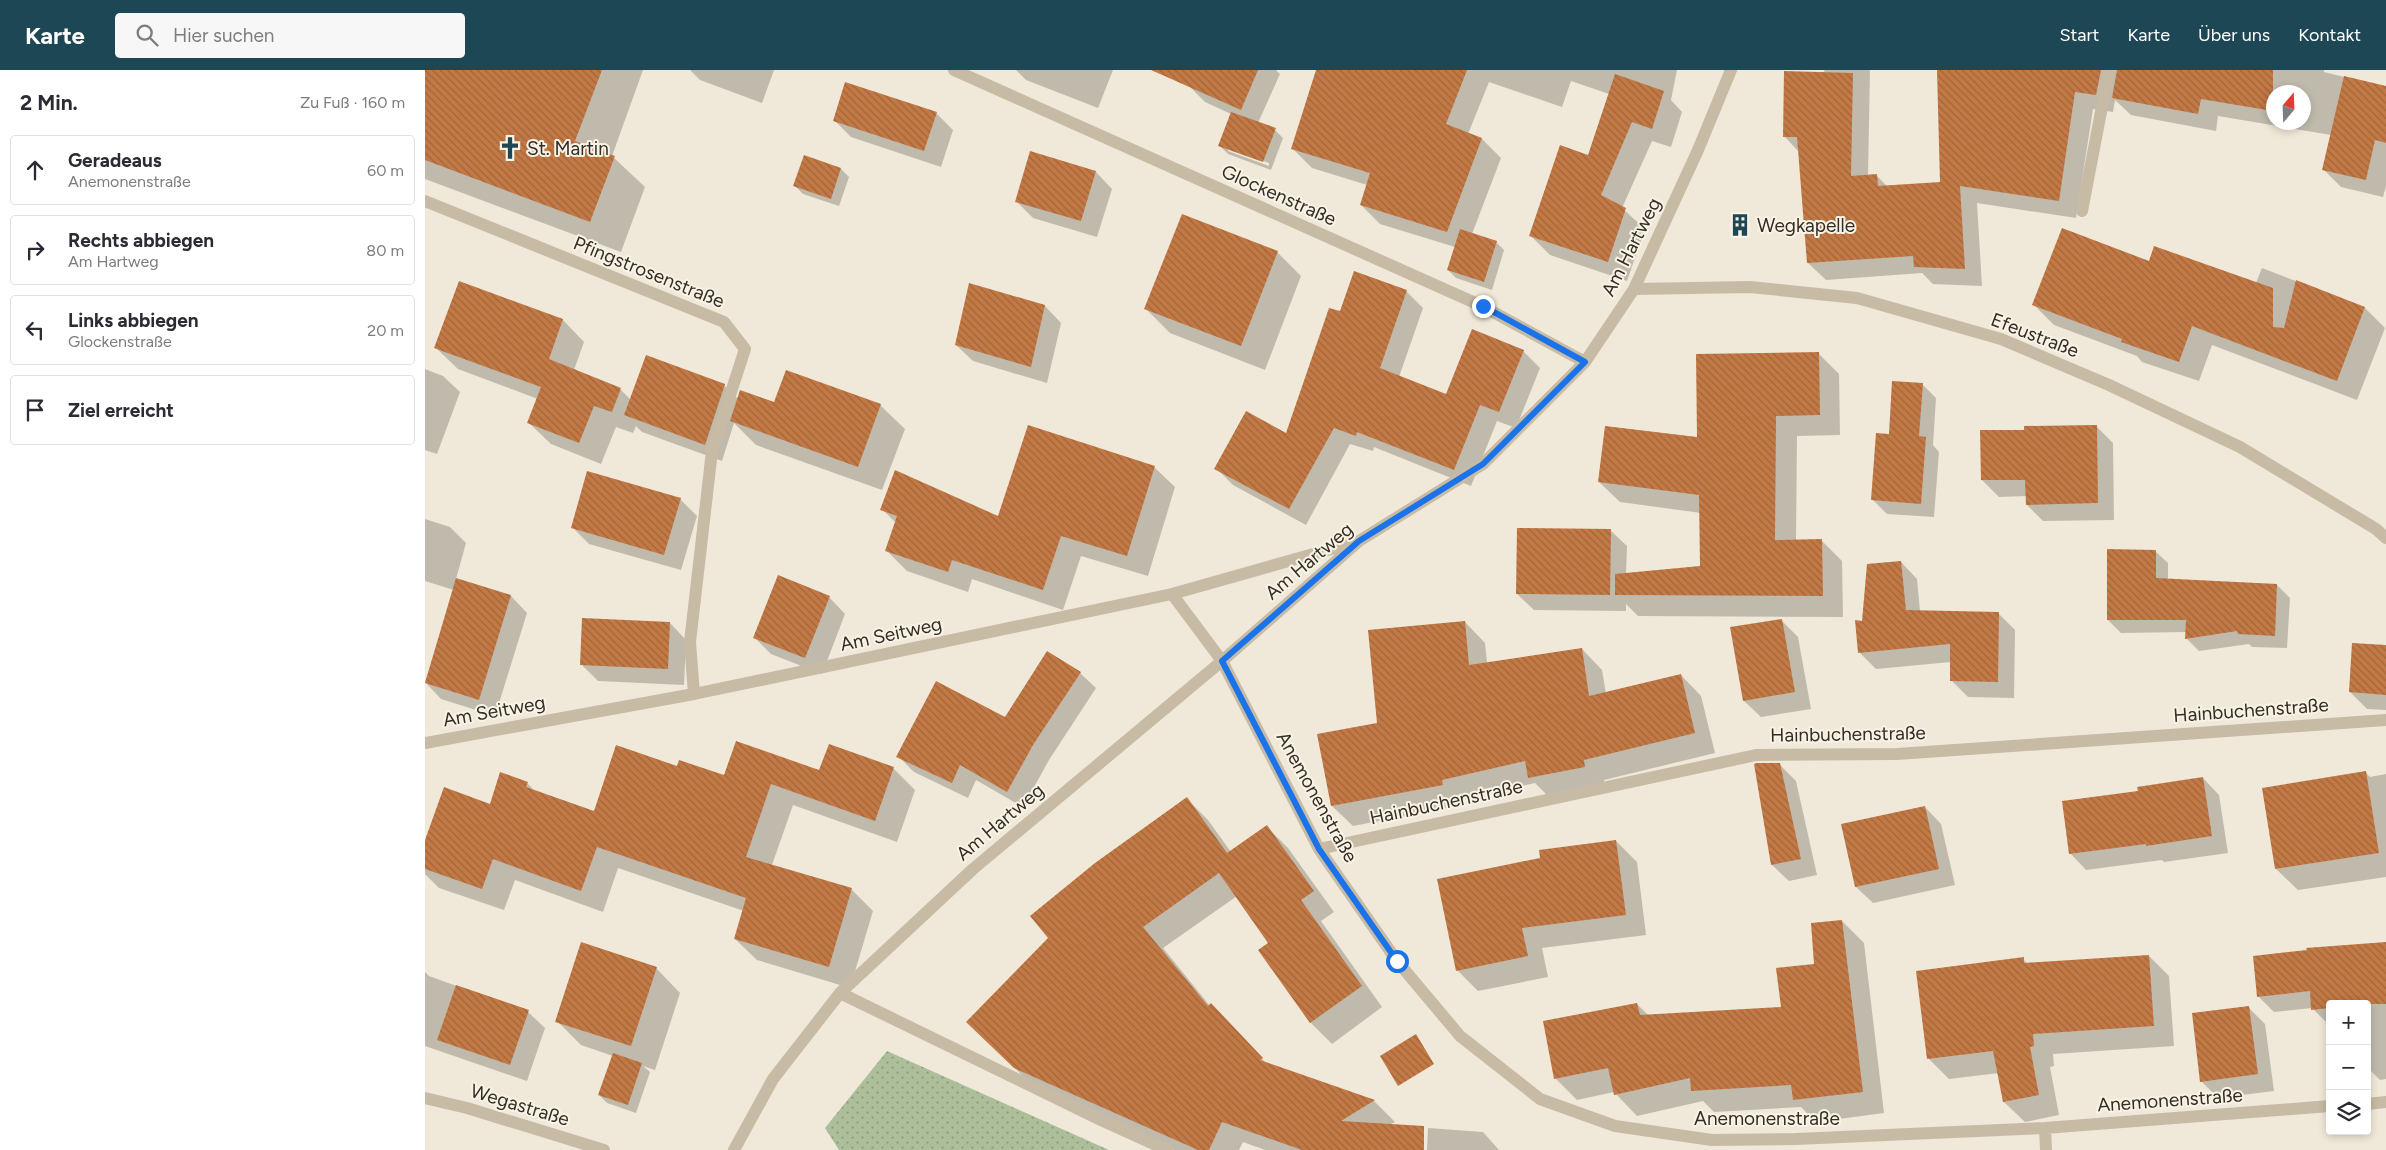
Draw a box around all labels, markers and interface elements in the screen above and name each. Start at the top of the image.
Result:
search box [115,13,465,58]
text: Karte [25,21,85,50]
icon: search [133,21,161,49]
text: Hier suchen [173,24,274,47]
text: Start [2060,24,2099,46]
text: Karte [2127,24,2170,46]
text: Über uns [2198,24,2270,46]
text: Kontakt [2298,24,2361,46]
north arrow [2266,85,2311,130]
text: 2 Min. [20,90,78,115]
text: Zu Fuß · 160 m [300,93,405,112]
church icon: St. Martin [497,135,523,161]
place label: St. Martin [527,137,609,160]
text: Geradeaus [68,149,162,172]
icon: ahead [21,156,49,184]
street label: Glockenstraße [1218,159,1340,231]
text: 60 m [367,161,404,180]
text: Anemonenstraße [68,172,191,191]
street label: Am Hartweg [1596,194,1666,300]
building icon: Wegkapelle [1727,212,1753,238]
place label: Wegkapelle [1757,214,1855,237]
text: Rechts abbiegen [68,229,214,252]
street label: Pfingstrosenstraße [570,231,728,313]
icon: right [21,236,49,264]
text: 80 m [366,241,404,260]
text: Am Hartweg [68,252,159,271]
route end [1472,295,1495,318]
street label: Efeustraße [1988,308,2082,362]
text: Links abbiegen [68,309,199,332]
icon: left [21,316,49,344]
text: 20 m [367,321,404,340]
text: Glockenstraße [68,332,172,351]
icon: arrive [21,396,49,424]
text: Ziel erreicht [68,399,174,422]
street label: Am Hartweg [1260,518,1358,604]
street label: Am Seitweg [838,612,944,656]
street label: Am Seitweg [441,691,547,731]
street label: Hainbuchenstraße [2172,693,2330,727]
street label: Hainbuchenstraße [1770,721,1926,747]
street label: Anemonenstraße [1272,728,1362,866]
street label: Hainbuchenstraße [1367,775,1525,829]
street label: Am Hartweg [951,779,1049,865]
route start [1386,950,1409,973]
map controls [2326,1000,2371,1135]
button: + [2326,1000,2371,1045]
button: − [2326,1045,2371,1090]
street label: Wegastraße [468,1079,572,1131]
street label: Anemonenstraße [2096,1083,2244,1117]
button: layers [2326,1090,2371,1135]
street label: Anemonenstraße [1694,1107,1840,1130]

